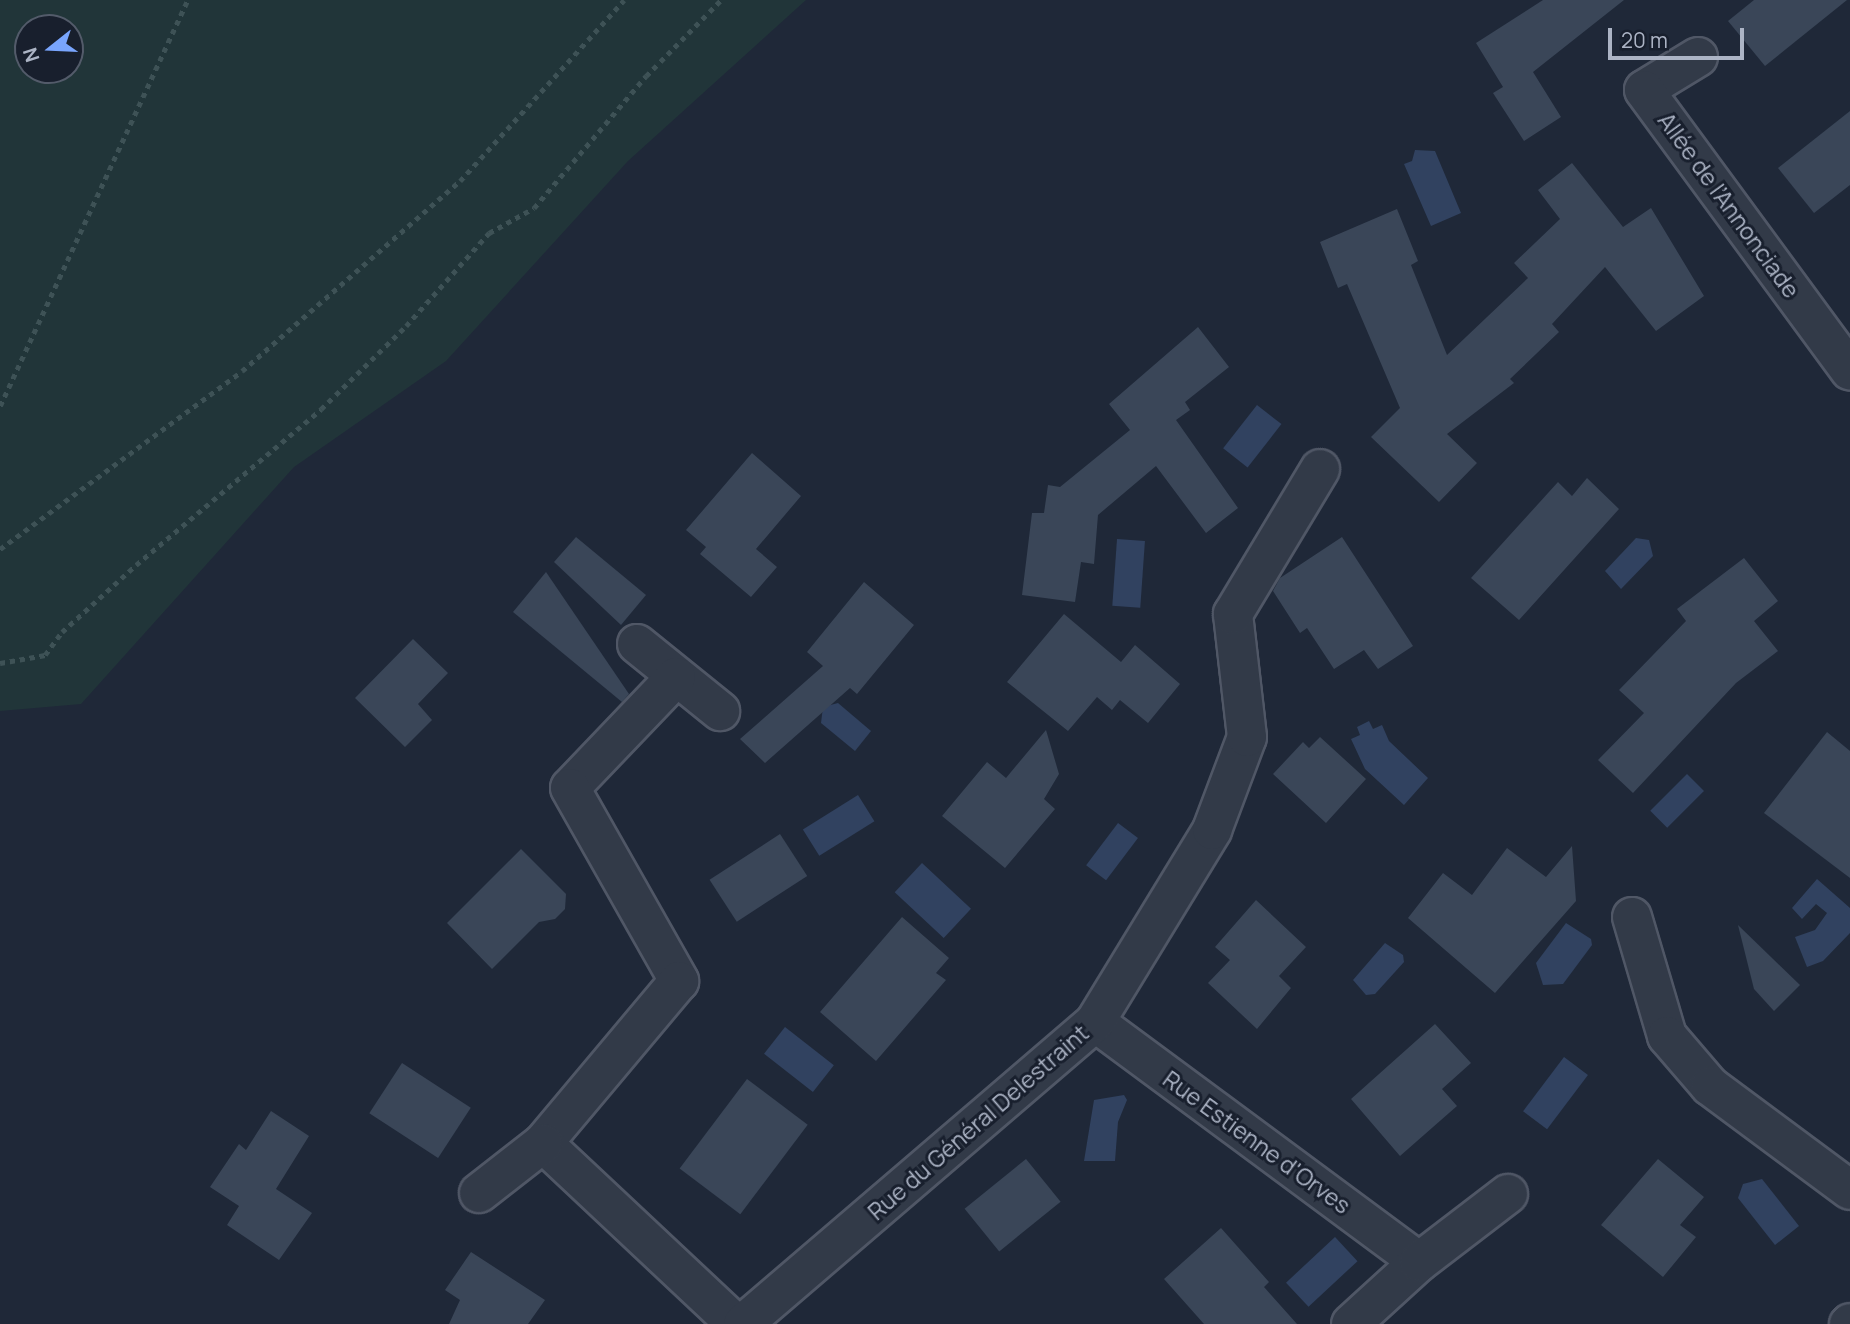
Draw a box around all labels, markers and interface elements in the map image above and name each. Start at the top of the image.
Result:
north arrow [14,14,84,84]
scale bar [1612,14,1748,58]
text: 20 m [1621,26,1668,54]
text: N [16,44,45,65]
street label: Allée de l’Annonciade [1653,107,1805,303]
street label: Rue du Général Delestraint [862,1019,1094,1225]
street label: Rue Estienne d'Orves [1158,1065,1356,1219]

